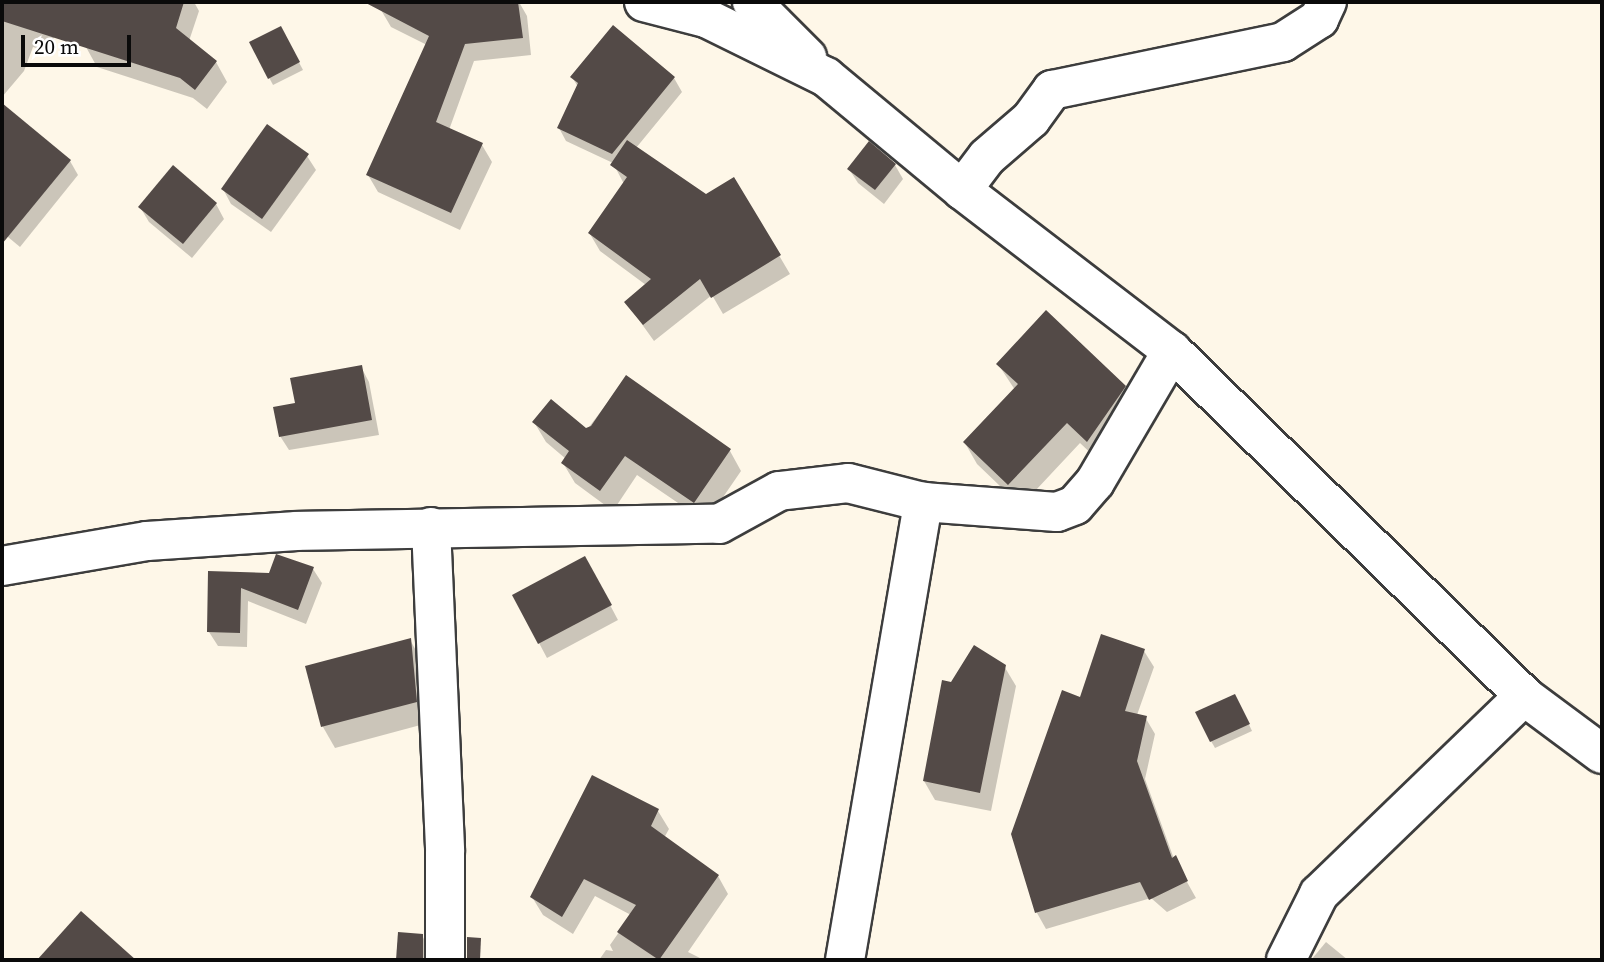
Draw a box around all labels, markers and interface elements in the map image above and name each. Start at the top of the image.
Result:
scale bar [24,21,135,65]
text: 20 m [34,32,79,61]

